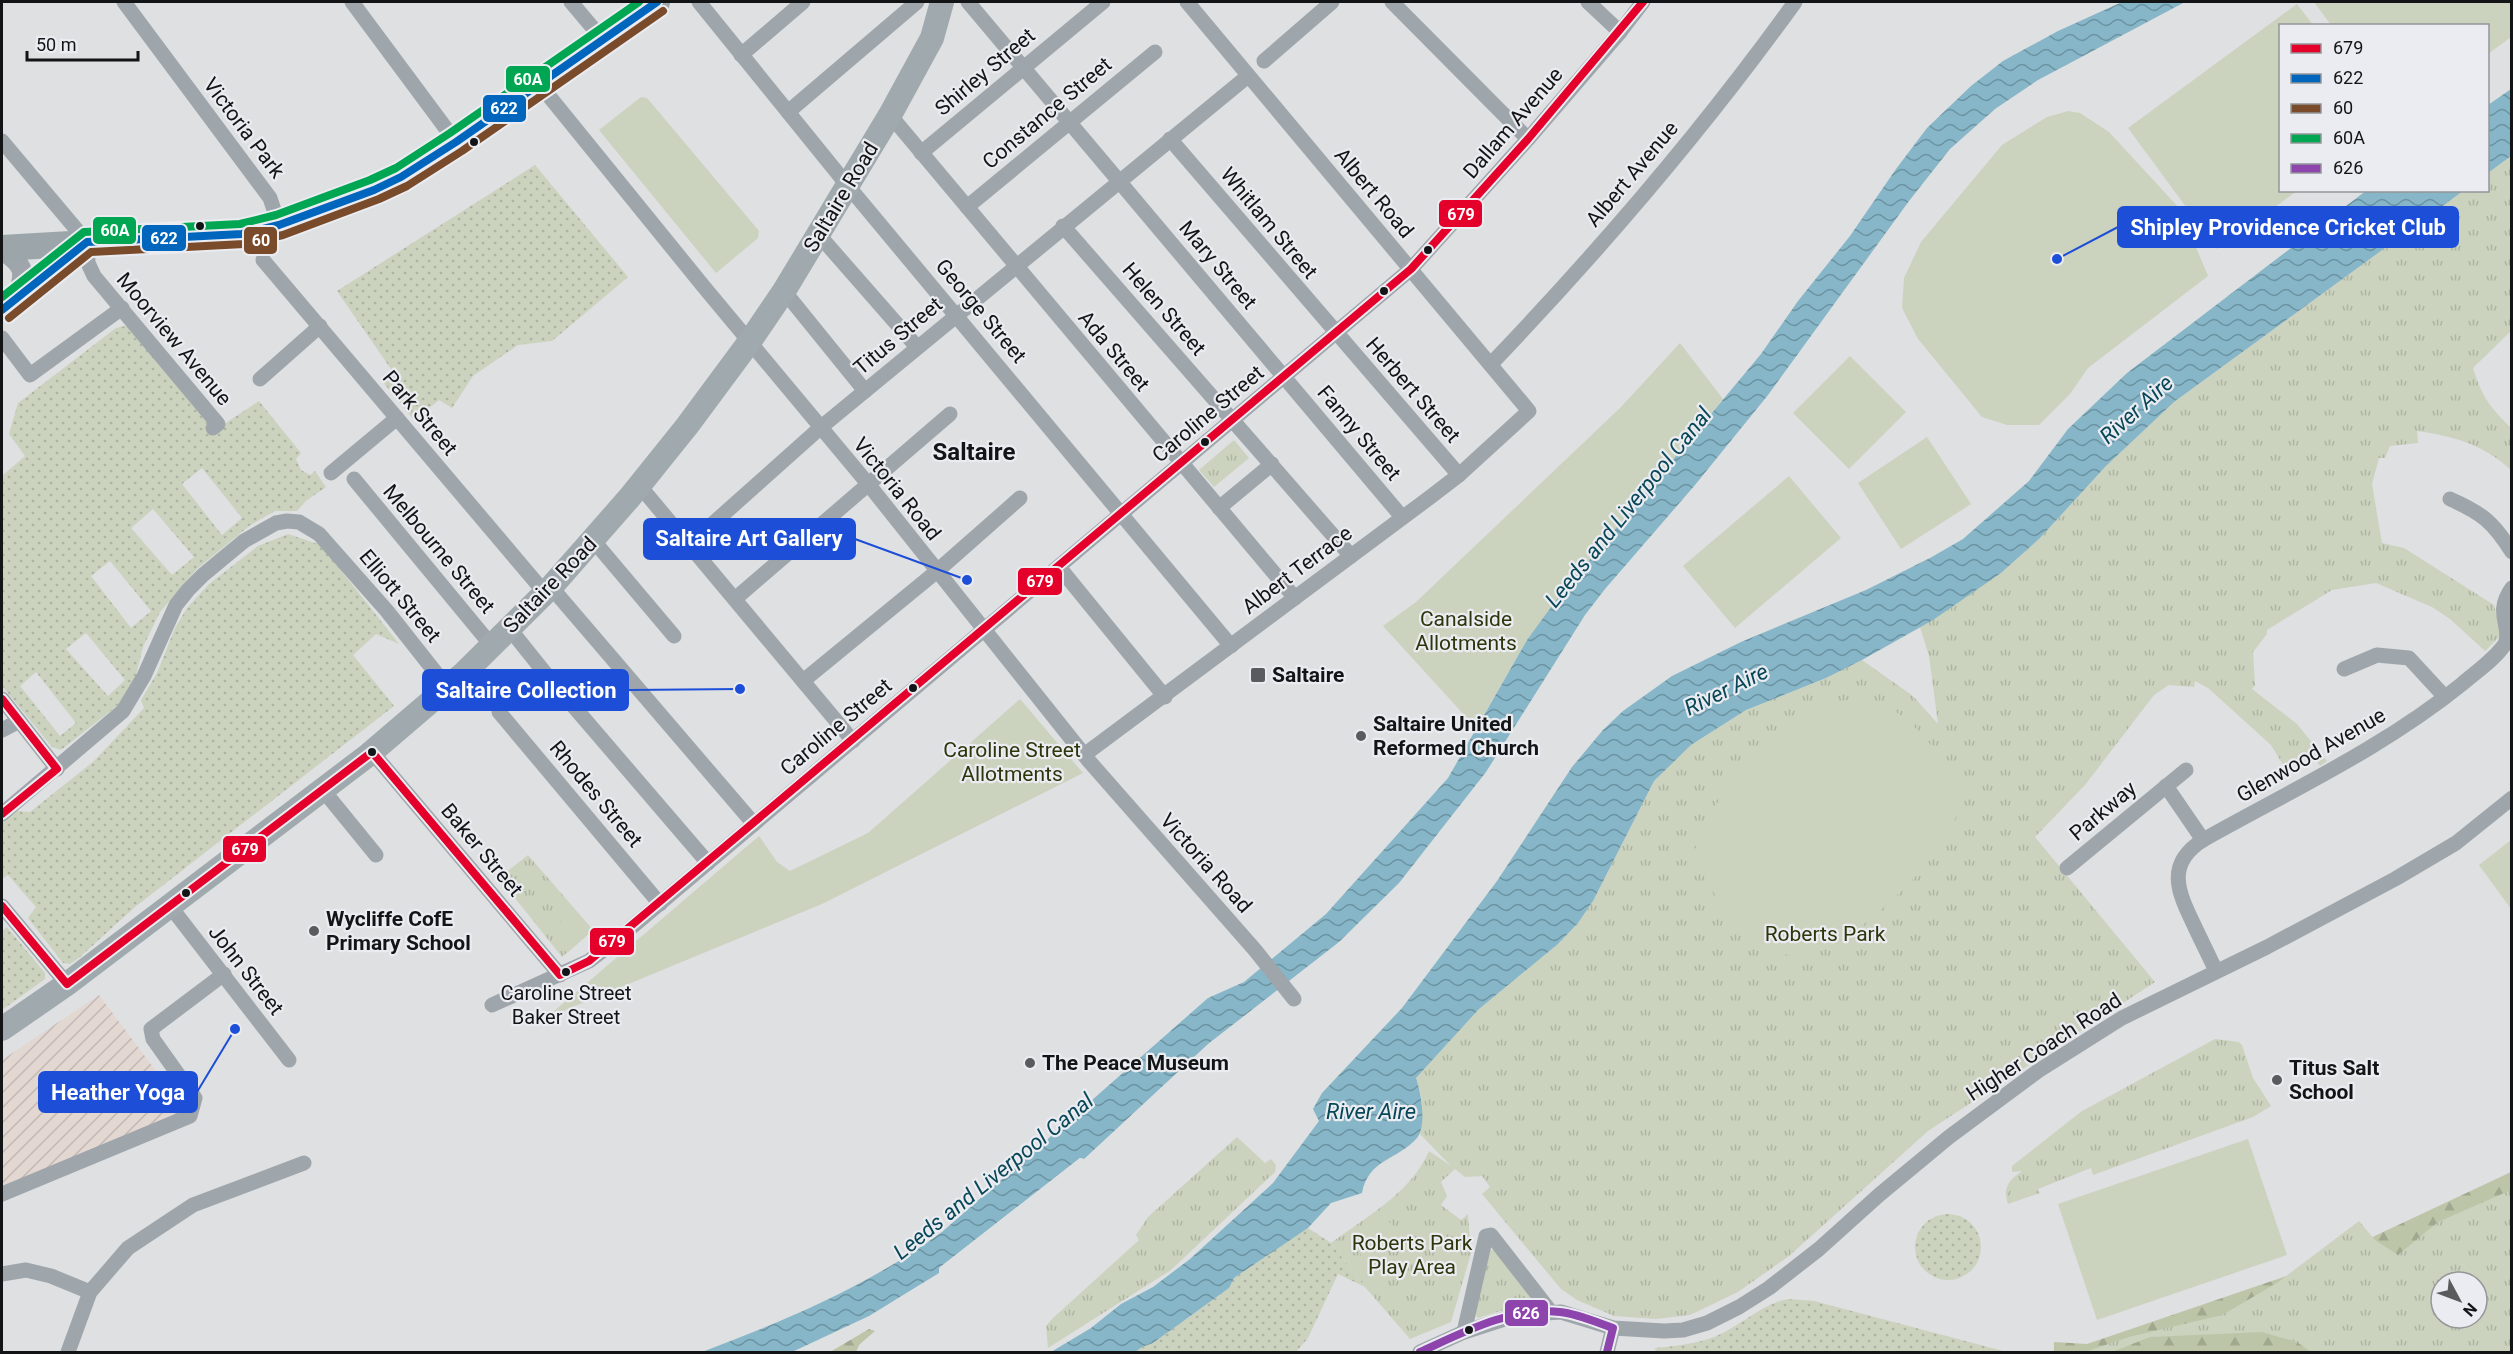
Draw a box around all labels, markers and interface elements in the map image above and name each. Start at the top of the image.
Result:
street label: Shirley Street [930,23,1040,121]
scale bar [27,24,138,62]
legend [2279,24,2489,192]
text: 50 m [36,34,76,55]
text: 679 [2333,37,2363,58]
street label: Constance Street [978,52,1116,174]
street label: Dallam Avenue [1458,63,1568,183]
line badge: 60A [505,65,551,93]
text: 622 [2333,67,2363,88]
text: 60A [513,70,543,89]
street label: Victoria Park [199,73,290,183]
line badge: 622 [482,94,527,123]
text: 60 [2333,97,2353,118]
text: 622 [490,99,518,118]
street label: Albert Avenue [1581,116,1683,232]
text: 60A [2333,127,2365,148]
unlabelled marker [468,136,480,148]
street label: Saltaire Road [799,138,883,256]
street label: Albert Road [1330,143,1418,243]
text: 626 [2333,157,2363,178]
street label: Whitlam Street [1216,163,1323,284]
line badge: 679 [1438,199,1483,228]
text: 679 [1447,205,1475,224]
callout: Shipley Providence Cricket Club [2118,207,2458,247]
text: Shipley Providence Cricket Club [2130,215,2446,240]
line badge: 60A [92,216,137,245]
street label: Mary Street [1174,216,1262,314]
unlabelled marker [194,220,206,232]
text: 60A [100,221,130,240]
line badge: 622 [141,224,187,252]
line badge: 60 [243,226,278,255]
text: 622 [150,229,178,248]
text: 60 [252,231,270,250]
unlabelled marker [1422,244,1434,256]
street label: George Street [931,254,1031,368]
street label: Helen Street [1117,258,1211,360]
street label: Moorview Avenue [112,268,236,410]
unlabelled marker [1378,285,1390,297]
street label: Titus Street [849,292,947,380]
street label: Ada Street [1073,306,1155,396]
street label: Herbert Street [1361,333,1465,448]
street label: Caroline Street [1148,361,1268,467]
street label: Park Street [378,366,462,460]
water label: River Aire [2095,370,2178,449]
street label: Fanny Street [1312,381,1406,485]
water label: Leeds and Liverpool Canal [1540,402,1717,612]
street label: Victoria Road [848,433,946,545]
unlabelled marker [1199,436,1211,448]
district label: Saltaire [933,438,1015,466]
street label: Melbourne Street [378,480,500,618]
callout: Saltaire Art Gallery [644,519,855,559]
street label: Albert Terrace [1237,521,1357,619]
text: Saltaire Art Gallery [655,526,844,551]
street label: Saltaire Road [498,532,602,638]
street label: Elliott Street [354,545,446,647]
line badge: 679 [1017,567,1063,596]
text: 679 [1026,572,1054,591]
park label: Canalside Allotments [1415,607,1517,655]
water label: River Aire [1680,659,1772,720]
place label: Saltaire [1272,663,1344,687]
marker: Saltaire [1249,666,1267,684]
callout: Saltaire Collection [423,670,628,710]
street label: Caroline Street [776,674,896,780]
text: Saltaire Collection [435,678,617,703]
unlabelled marker [907,682,919,694]
street label: Glenwood Avenue [2232,703,2390,807]
place label: Saltaire United Reformed Church [1373,712,1539,760]
marker: Saltaire United Reformed Church [1354,729,1368,743]
street label: Rhodes Street [545,736,647,852]
park label: Caroline Street Allotments [943,738,1081,786]
unlabelled marker [366,746,378,758]
street label: Parkway [2065,776,2141,846]
street label: Baker Street [436,799,528,901]
street label: Victoria Road [1155,808,1257,918]
line badge: 679 [222,835,267,863]
text: 679 [231,840,259,859]
unlabelled marker [180,887,192,899]
place label: Wycliffe CofE Primary School [326,907,471,955]
street label: John Street [204,920,289,1020]
park label: Roberts Park [1765,922,1886,946]
marker: Wycliffe CofE Primary School [307,924,321,938]
line badge: 679 [589,927,635,956]
text: 679 [598,932,626,951]
marker: Caroline Street Baker Street [560,966,572,978]
place label: Caroline Street Baker Street [501,981,632,1029]
street label: Higher Coach Road [1962,988,2126,1106]
place label: The Peace Museum [1042,1051,1229,1075]
marker: The Peace Museum [1023,1056,1037,1070]
place label: Titus Salt School [2289,1056,2379,1104]
callout: Heather Yoga [39,1072,197,1112]
marker: Titus Salt School [2270,1073,2284,1087]
text: Heather Yoga [51,1080,185,1105]
water label: Leeds and Liverpool Canal [888,1088,1099,1265]
water label: River Aire [1326,1099,1416,1124]
park label: Roberts Park Play Area [1352,1231,1473,1279]
north arrow [2429,1270,2489,1330]
line badge: 626 [1504,1299,1549,1327]
text: N [2459,1299,2481,1320]
text: 626 [1512,1304,1540,1323]
unlabelled marker [1463,1324,1475,1336]

